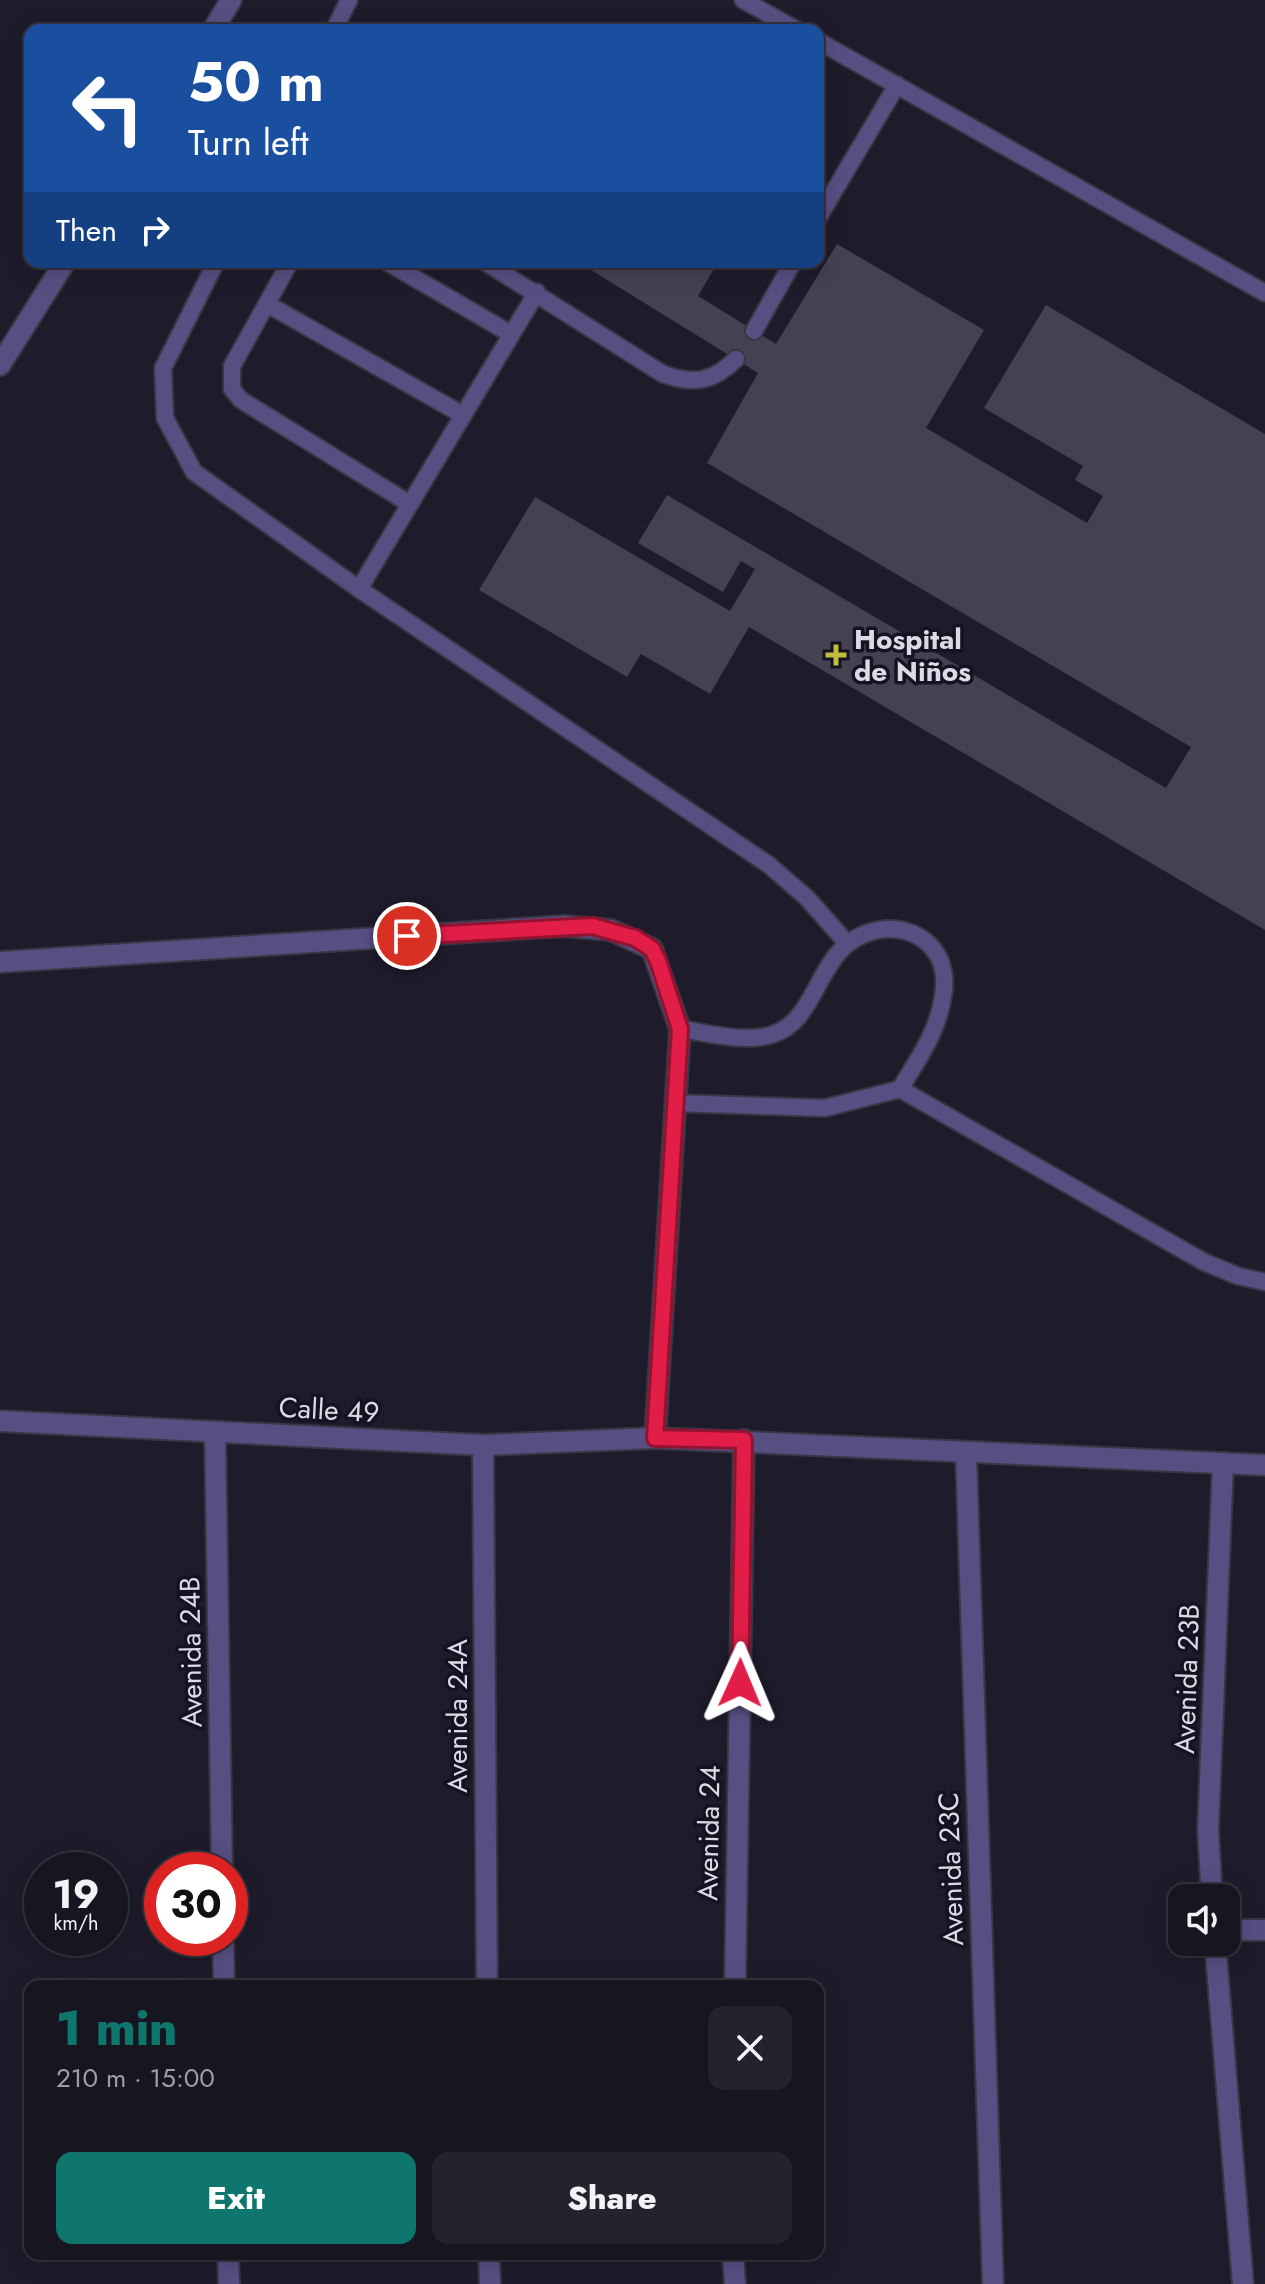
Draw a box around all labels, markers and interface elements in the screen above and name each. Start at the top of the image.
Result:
text: 50 m [188,41,324,122]
icon: left [56,56,160,160]
text: Turn left [188,116,309,168]
icon: right [133,208,177,252]
text: Then [56,209,117,252]
place label: Hospital de Niños [854,619,971,692]
marker: Hospital de Niños [825,644,847,666]
pin [373,902,441,970]
icon: arrive [385,914,429,958]
street label: Calle 49 [278,1387,380,1433]
street label: Avenida 24B [169,1576,213,1728]
street label: Avenida 23B [1164,1603,1210,1755]
street label: Avenida 24A [437,1639,478,1793]
position arrow [698,1641,782,1725]
street label: Avenida 24 [687,1765,731,1901]
street label: Avenida 23C [928,1792,974,1946]
speed limit sign: 30 [144,1852,248,1956]
text: 19 [52,1865,100,1923]
map controls [1168,1884,1240,1956]
button: sound [1168,1884,1240,1956]
text: km/h [53,1909,99,1938]
text: 1 min [56,1994,177,2063]
button: close [708,2006,792,2090]
text: 210 m · 15:00 [56,2059,215,2097]
button: Exit [56,2152,416,2244]
button: Share [432,2152,792,2244]

